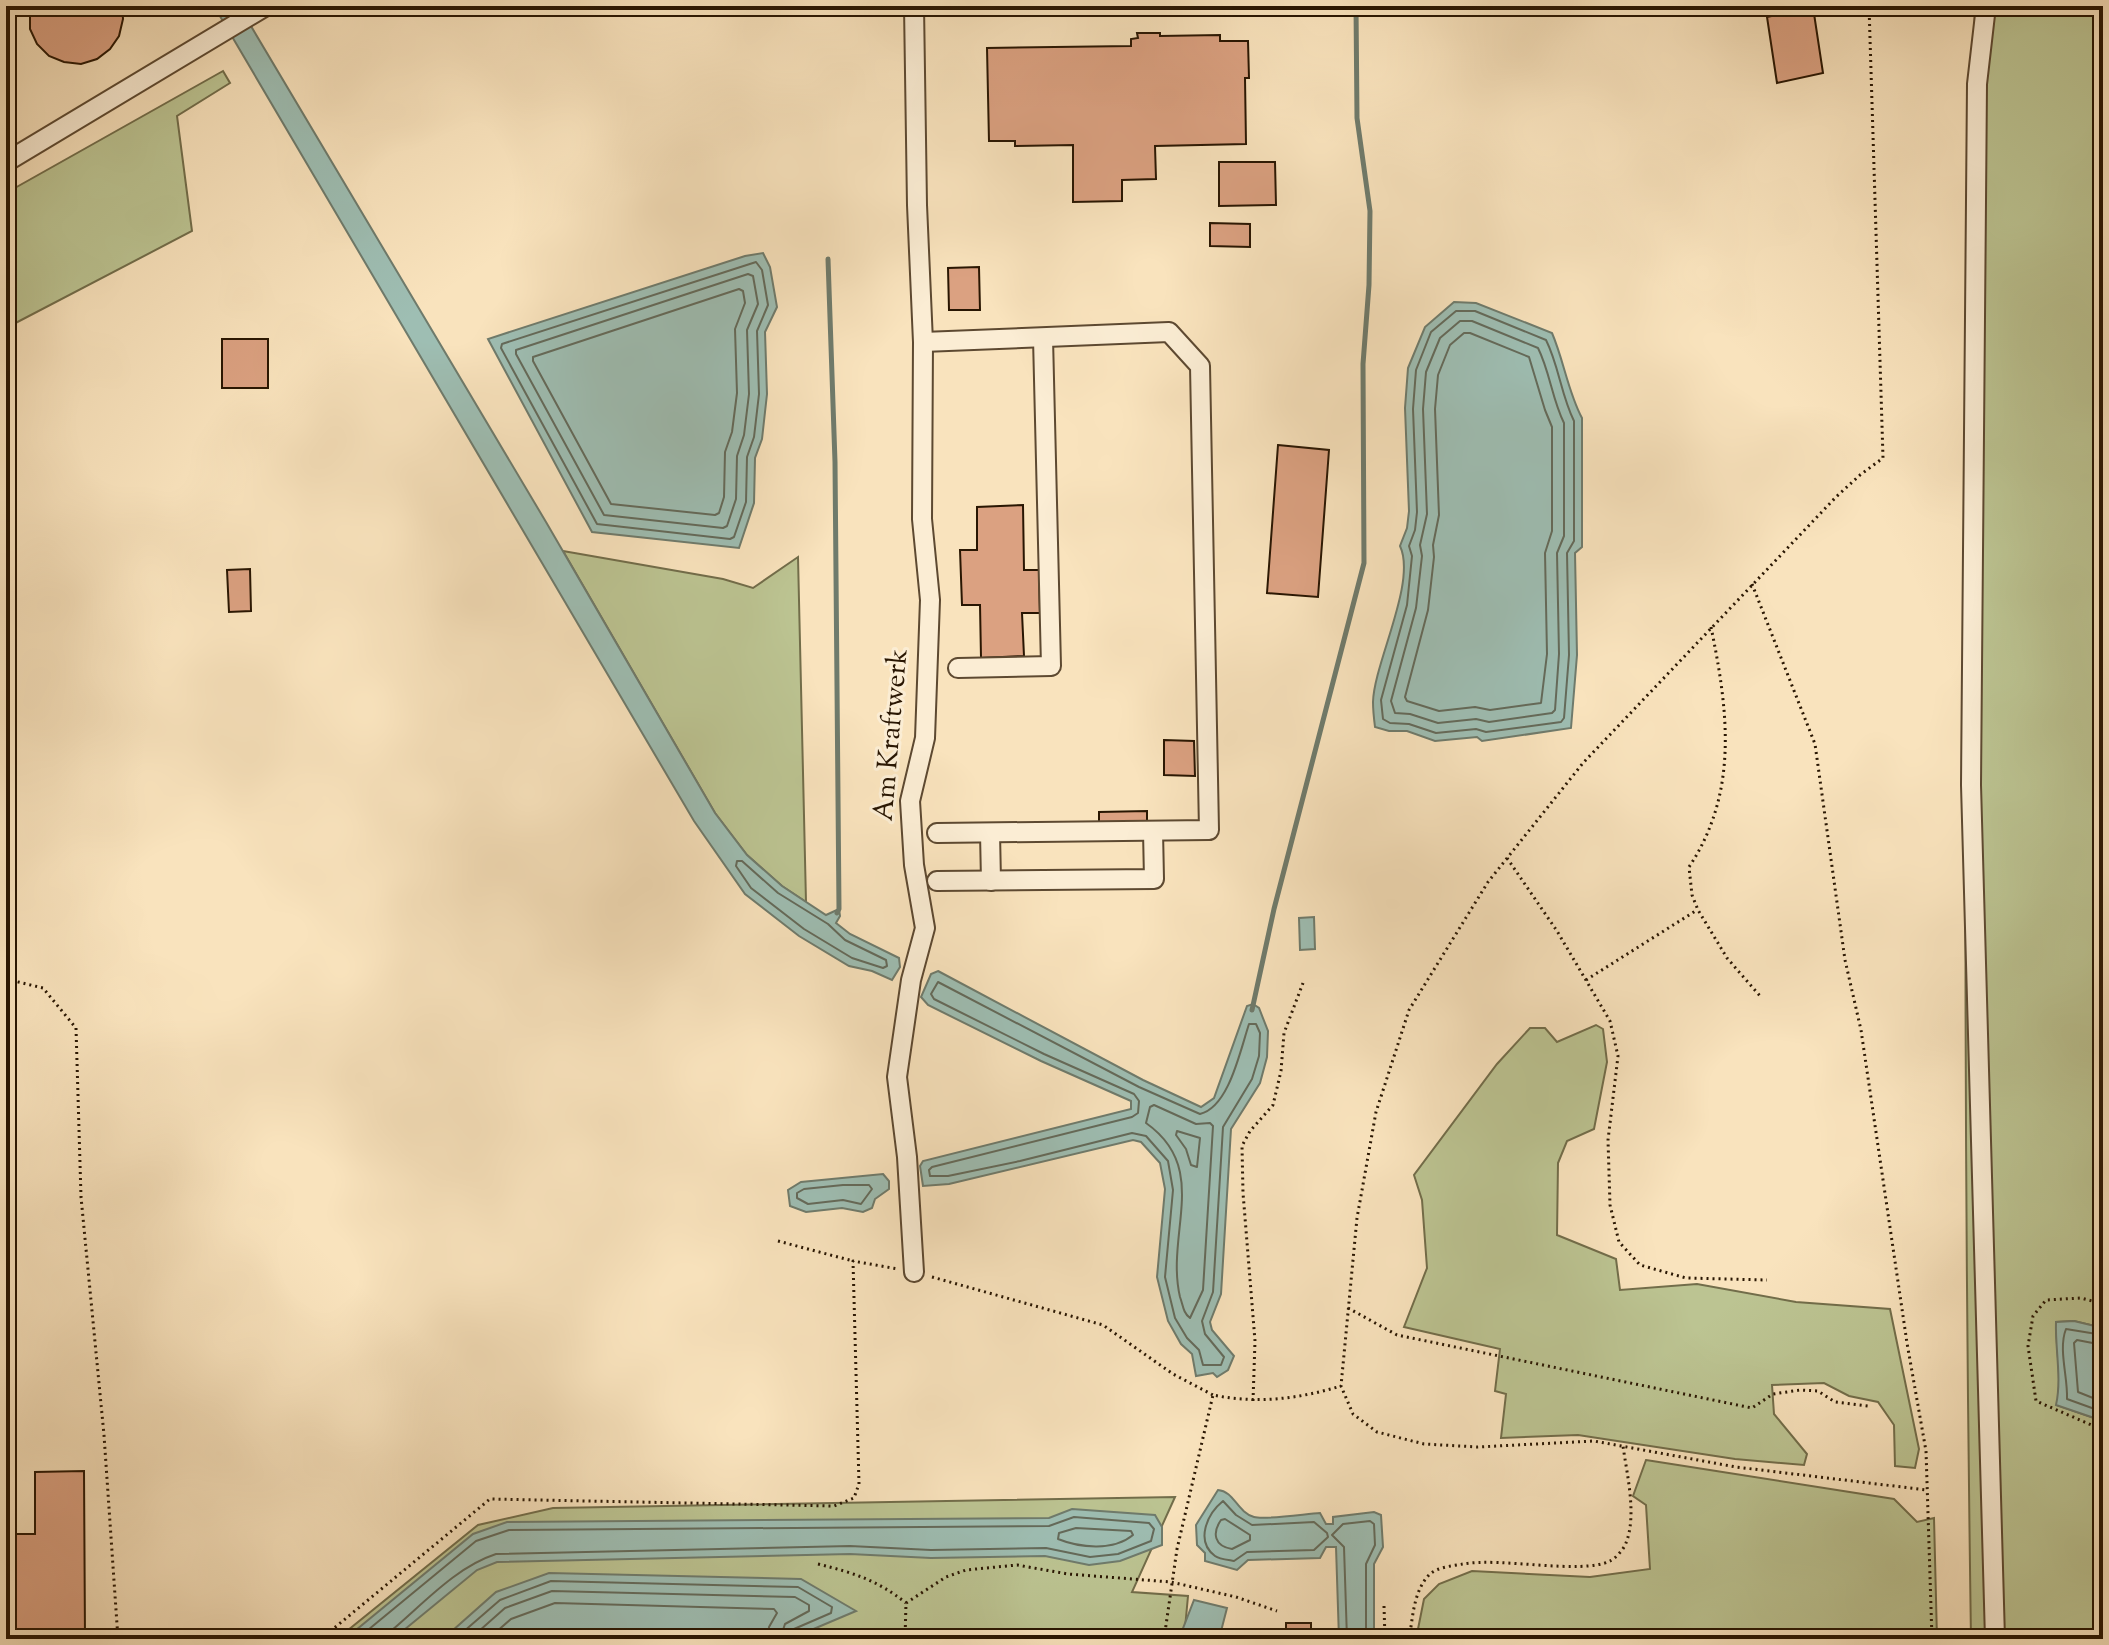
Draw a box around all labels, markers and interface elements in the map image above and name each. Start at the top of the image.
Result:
street label: Am Kraftwerk [865,647,919,823]

